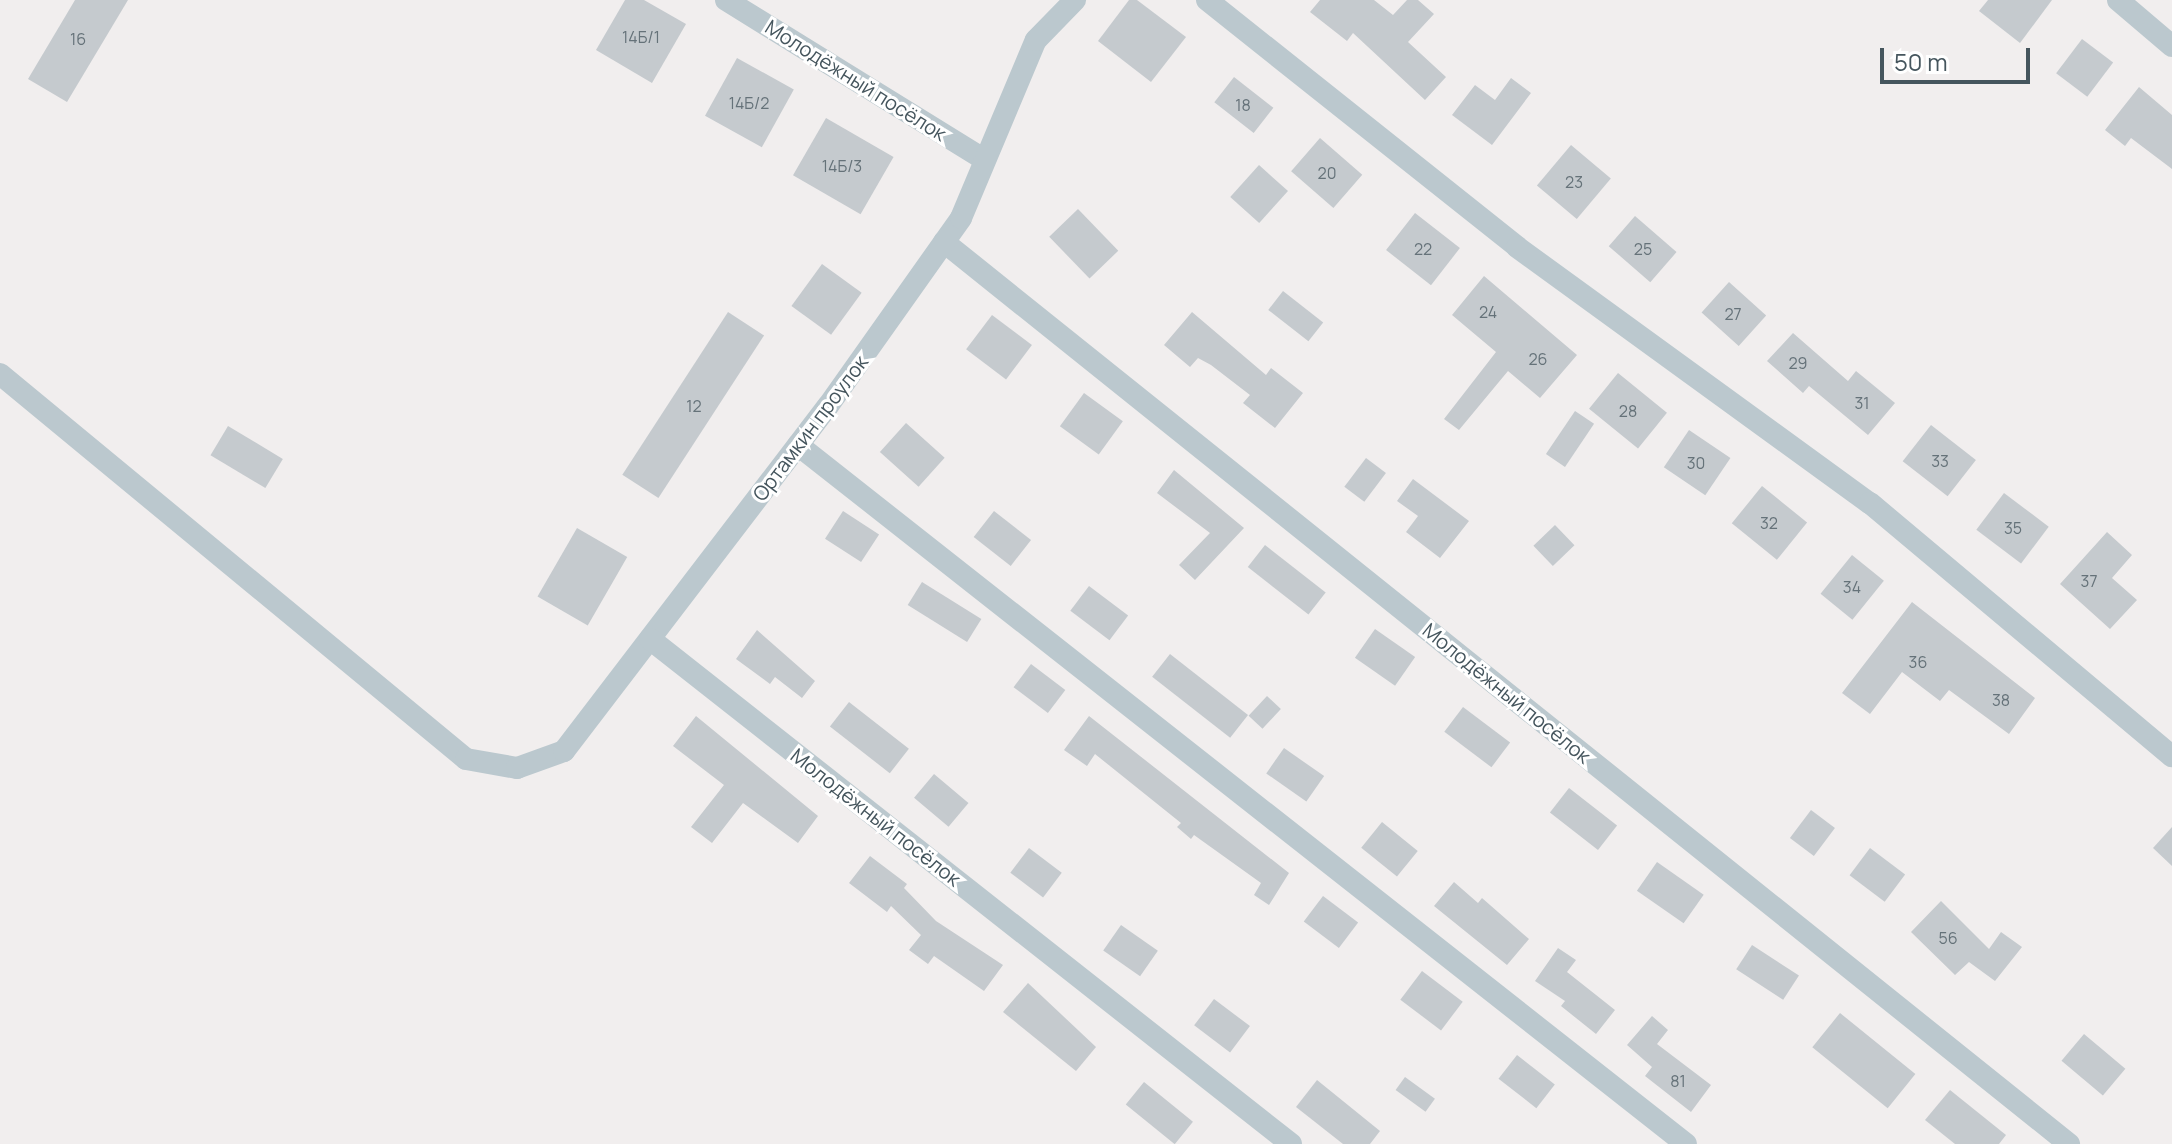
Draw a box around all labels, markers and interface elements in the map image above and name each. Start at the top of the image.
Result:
street label: Молодёжный посёлок [761,14,951,146]
house number: 14Б/1 [622,27,660,47]
house number: 16 [70,29,86,49]
scale bar [1884,32,2034,82]
text: 50 m [1894,45,1948,78]
house number: 14Б/2 [729,93,769,113]
house number: 18 [1235,95,1251,115]
house number: 14Б/3 [822,156,862,176]
house number: 20 [1318,163,1336,183]
house number: 23 [1565,172,1583,192]
house number: 22 [1414,239,1432,259]
house number: 25 [1634,239,1652,259]
house number: 24 [1479,302,1497,322]
house number: 27 [1724,304,1742,324]
house number: 26 [1528,349,1548,369]
street label: Ортамкин проулок [747,350,873,506]
house number: 29 [1788,353,1808,373]
house number: 31 [1854,393,1870,413]
house number: 12 [686,396,702,416]
house number: 28 [1619,401,1637,421]
house number: 33 [1931,451,1949,471]
house number: 30 [1687,453,1705,473]
house number: 32 [1760,513,1778,533]
house number: 35 [2004,518,2022,538]
house number: 37 [2081,571,2097,591]
house number: 34 [1843,577,1861,597]
street label: Молодёжный посёлок [1418,618,1596,768]
house number: 36 [1909,652,1927,672]
house number: 38 [1992,690,2010,710]
street label: Молодёжный посёлок [786,743,966,891]
house number: 56 [1938,928,1958,948]
house number: 81 [1670,1071,1686,1091]

